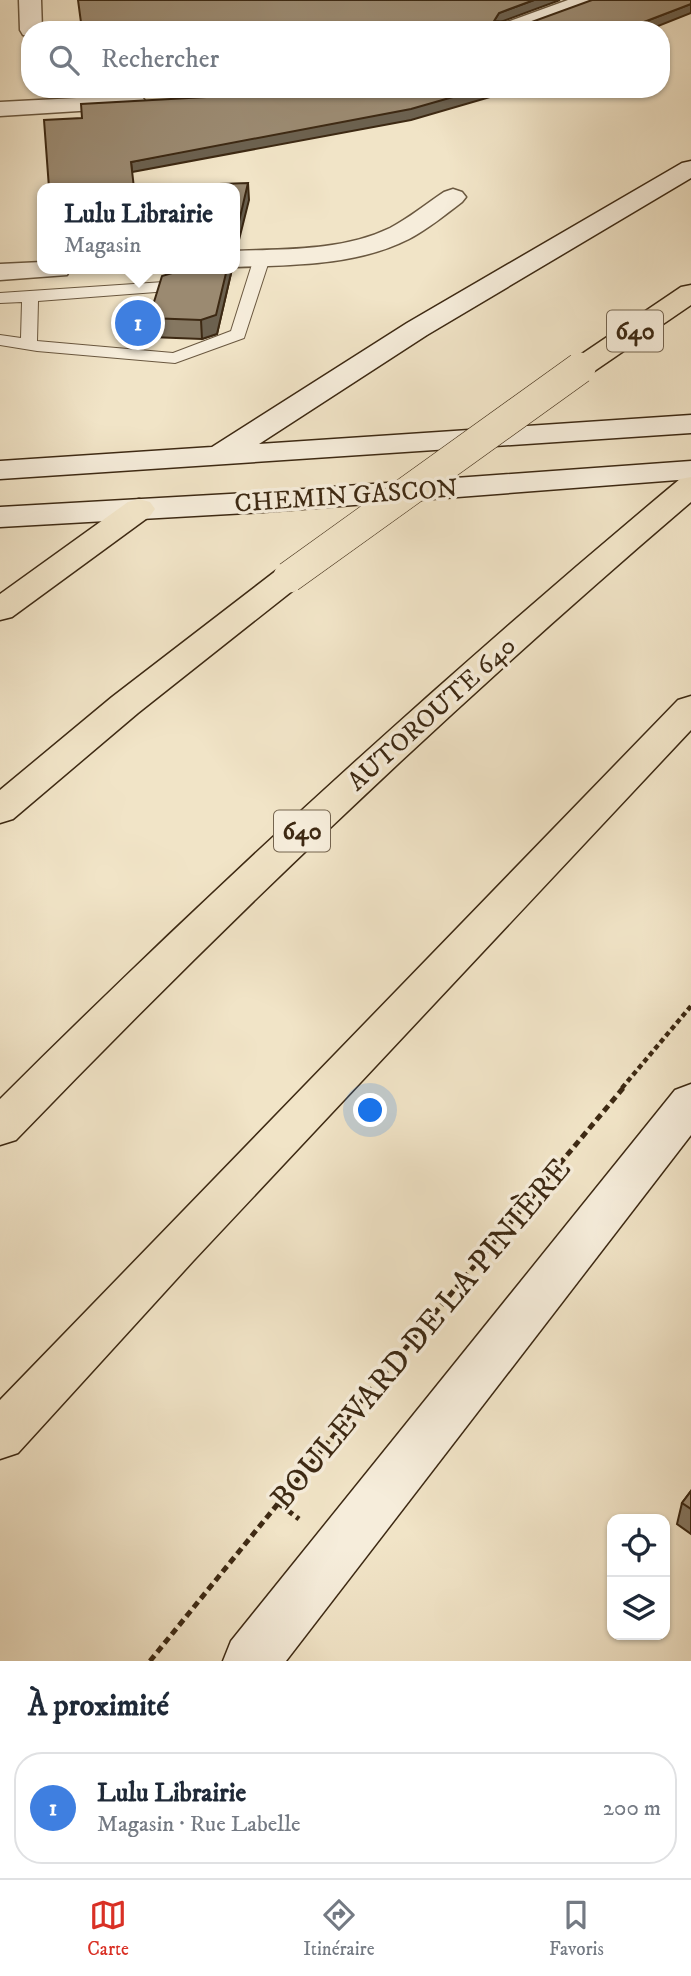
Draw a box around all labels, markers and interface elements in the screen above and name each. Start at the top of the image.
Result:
search box [21,21,670,98]
icon: search [45,41,83,79]
text: Rechercher [101,43,219,76]
popup [37,183,240,274]
text: Lulu Librairie [64,198,213,231]
text: Magasin [64,231,141,260]
pin: 1 [115,297,161,349]
road number: 640 [607,310,663,352]
street label: CHEMIN GASCON [233,472,459,521]
street label: AUTOROUTE 640 [341,630,523,799]
road number: 640 [274,810,330,852]
your location [353,1093,387,1127]
street label: BOULEVARD DE LA PINIÈRE [263,1151,580,1518]
map controls [607,1514,670,1640]
button: locate [607,1514,670,1577]
button: layers [607,1577,670,1640]
text: À proximité [28,1688,169,1725]
text: Lulu Librairie [97,1777,246,1810]
text: 1 [49,1794,57,1823]
text: 200 m [603,1794,661,1823]
text: Magasin · Rue Labelle [97,1810,301,1839]
tab: Carte [87,1896,129,1961]
tab: Itinéraire [303,1896,375,1961]
tab: Favoris [549,1896,604,1961]

